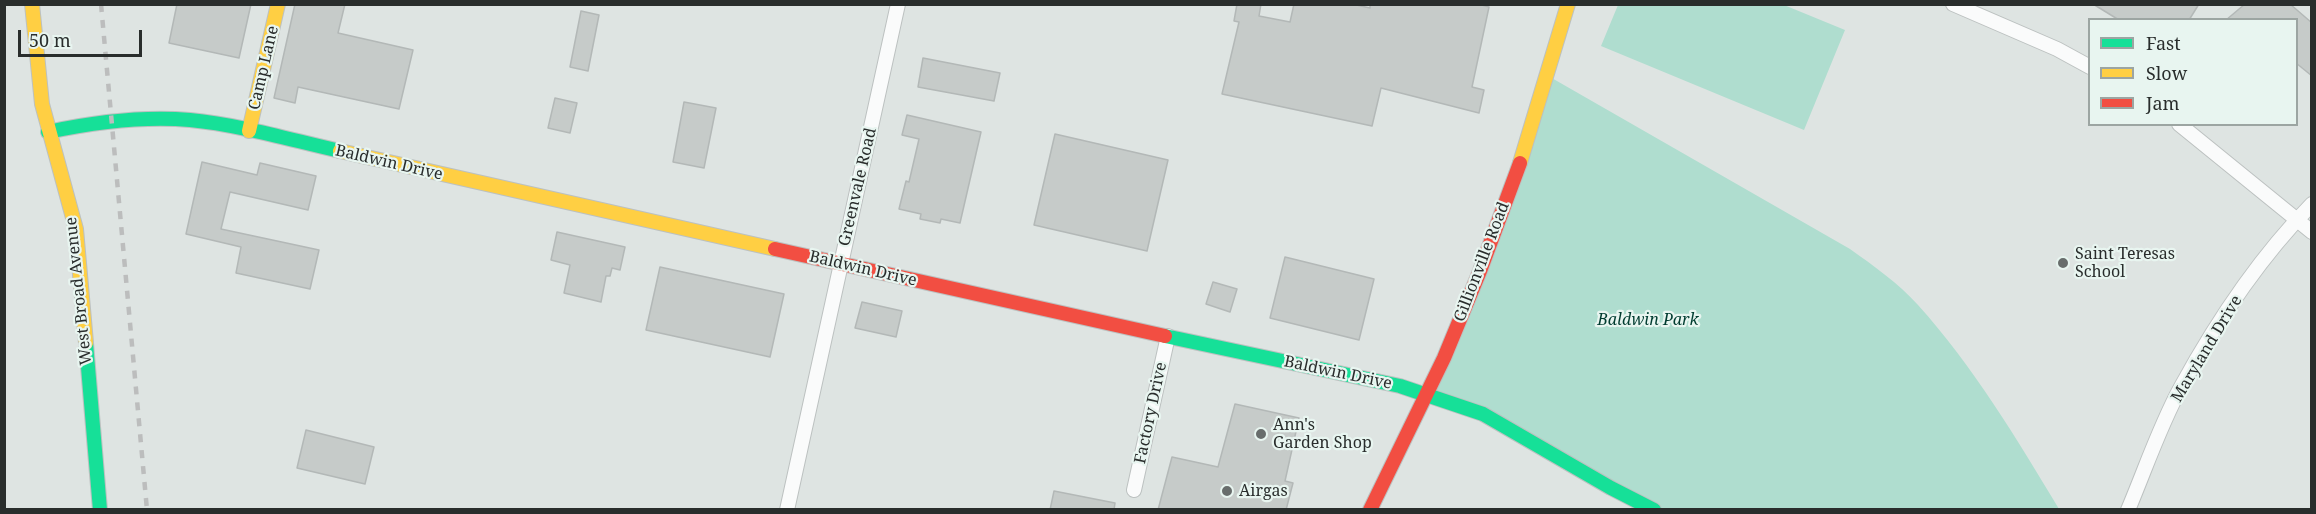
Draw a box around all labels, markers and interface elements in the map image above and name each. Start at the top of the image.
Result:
scale bar [21,18,146,56]
legend [2088,18,2298,126]
street label: Camp Lane [245,24,283,112]
text: 50 m [29,28,71,52]
text: Fast [2146,31,2181,55]
text: Slow [2146,61,2187,85]
text: Jam [2146,91,2180,115]
street label: Greenvale Road [835,126,881,248]
street label: Baldwin Drive [333,141,445,185]
street label: Gillionville Road [1450,199,1514,325]
street label: West Broad Avenue [62,216,96,366]
place label: Saint Teresas School [2075,244,2175,282]
street label: Baldwin Drive [807,247,919,291]
marker: Saint Teresas School [2056,256,2070,270]
street label: Maryland Drive [2168,292,2246,406]
park label: Baldwin Park [1597,310,1699,330]
street label: Baldwin Drive [1282,352,1394,394]
street label: Factory Drive [1131,360,1171,466]
place label: Ann's Garden Shop [1273,415,1372,453]
marker: Ann's Garden Shop [1254,427,1268,441]
place label: Airgas [1239,481,1288,501]
marker: Airgas [1220,484,1234,498]

